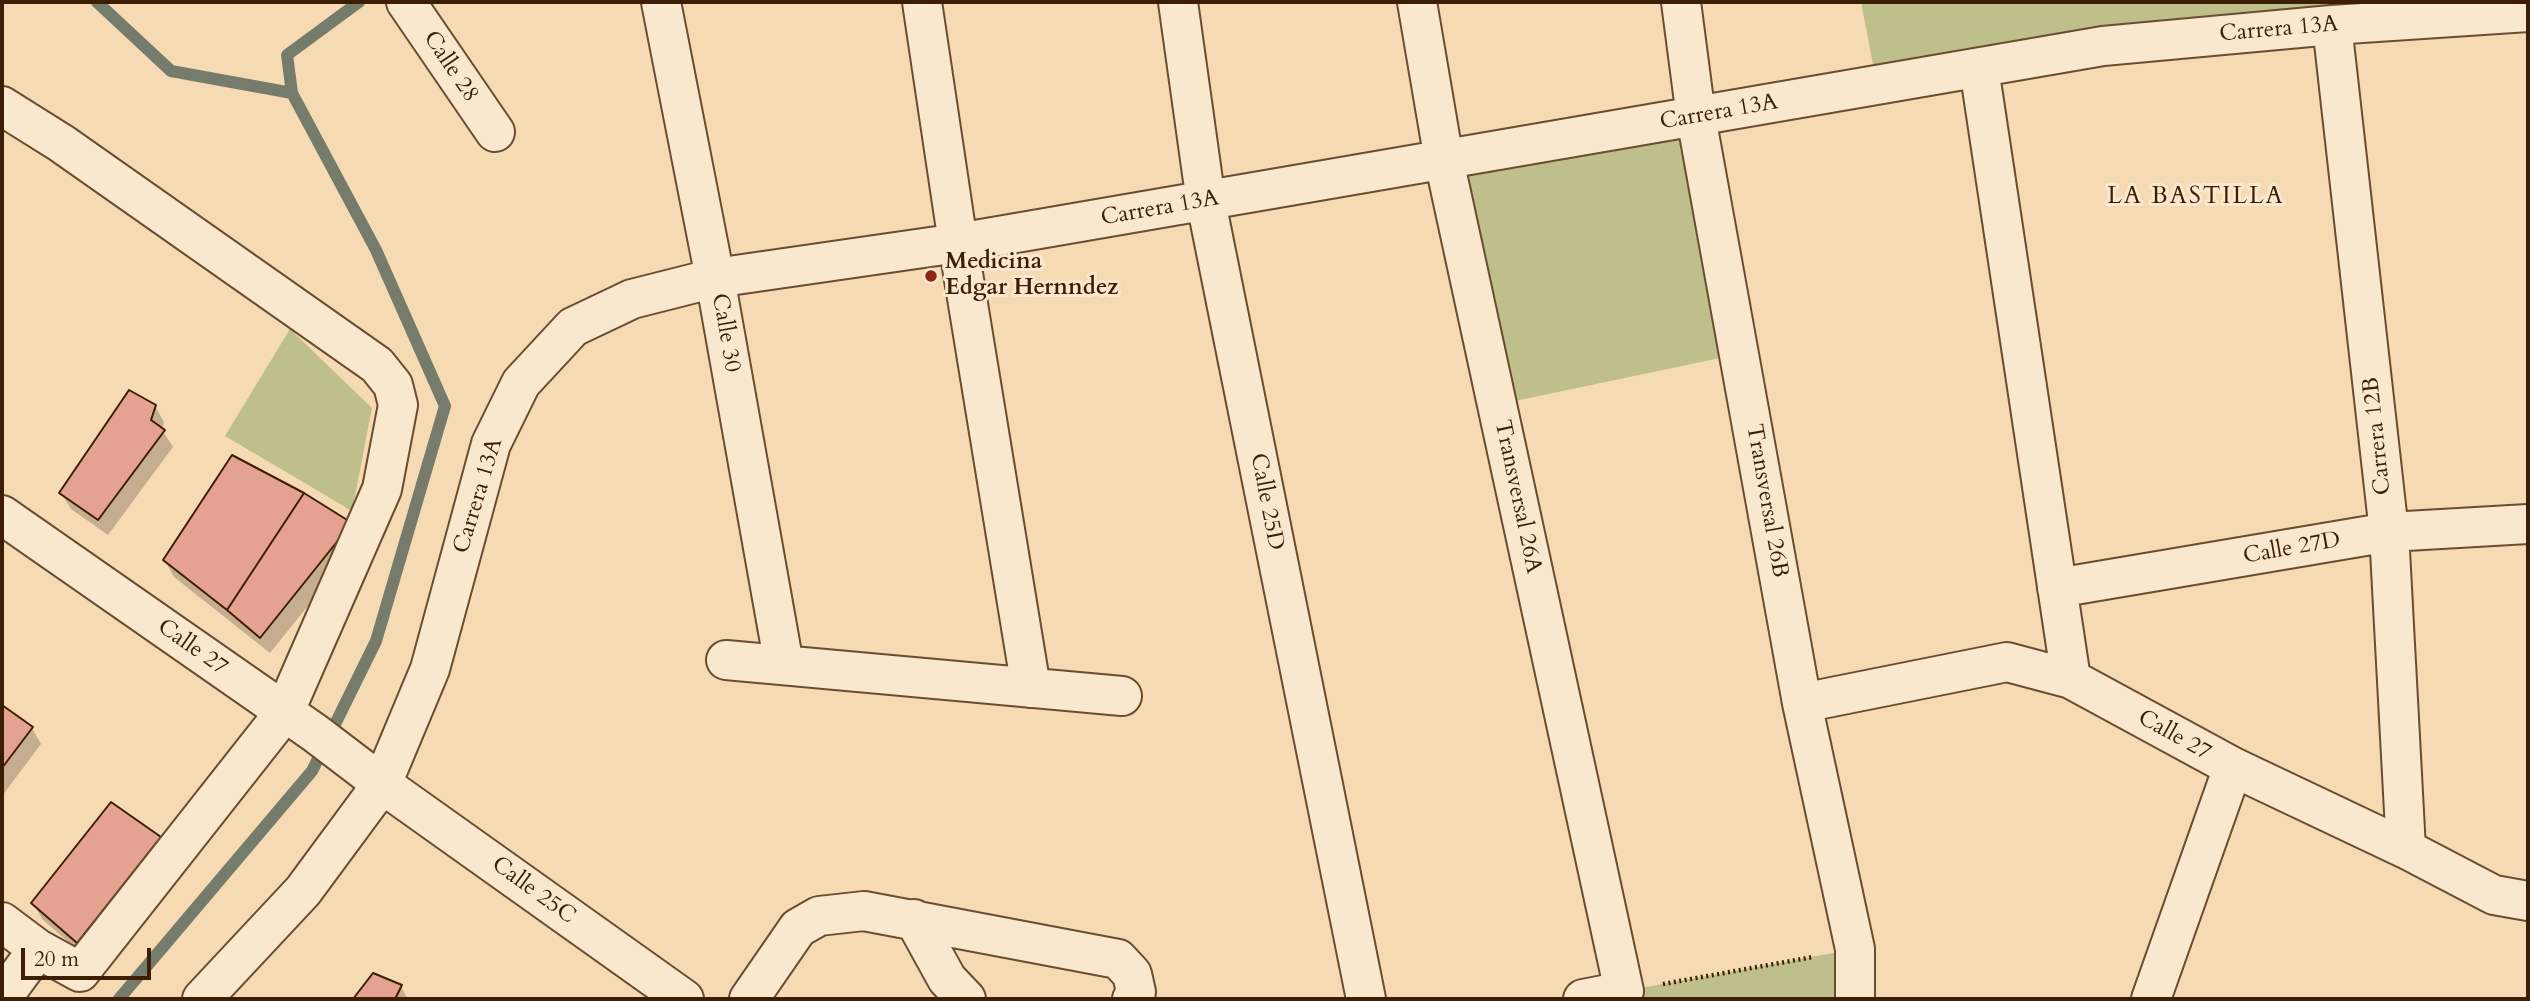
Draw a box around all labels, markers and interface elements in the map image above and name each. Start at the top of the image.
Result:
street label: Carrera 13A [2218,11,2340,49]
street label: Calle 28 [416,26,484,108]
street label: Carrera 13A [1658,89,1780,137]
district label: LA BASTILLA [2109,183,2283,211]
street label: Carrera 13A [1099,185,1221,233]
place label: Medicina Edgar Hernndez [945,249,1119,303]
marker: Medicina Edgar Hernndez [923,268,939,284]
street label: Calle 30 [705,292,745,374]
street label: Carrera 12B [2358,376,2398,496]
street label: Transversal 26A [1487,418,1547,576]
street label: Transversal 26B [1739,422,1793,580]
street label: Carrera 13A [448,435,510,557]
street label: Calle 25D [1243,451,1289,553]
street label: Calle 27D [2241,527,2343,571]
street label: Calle 27 [152,614,232,682]
street label: Calle 27 [2133,705,2215,767]
street label: Calle 25C [486,851,580,931]
scale bar [24,934,154,978]
text: 20 m [34,945,79,974]

